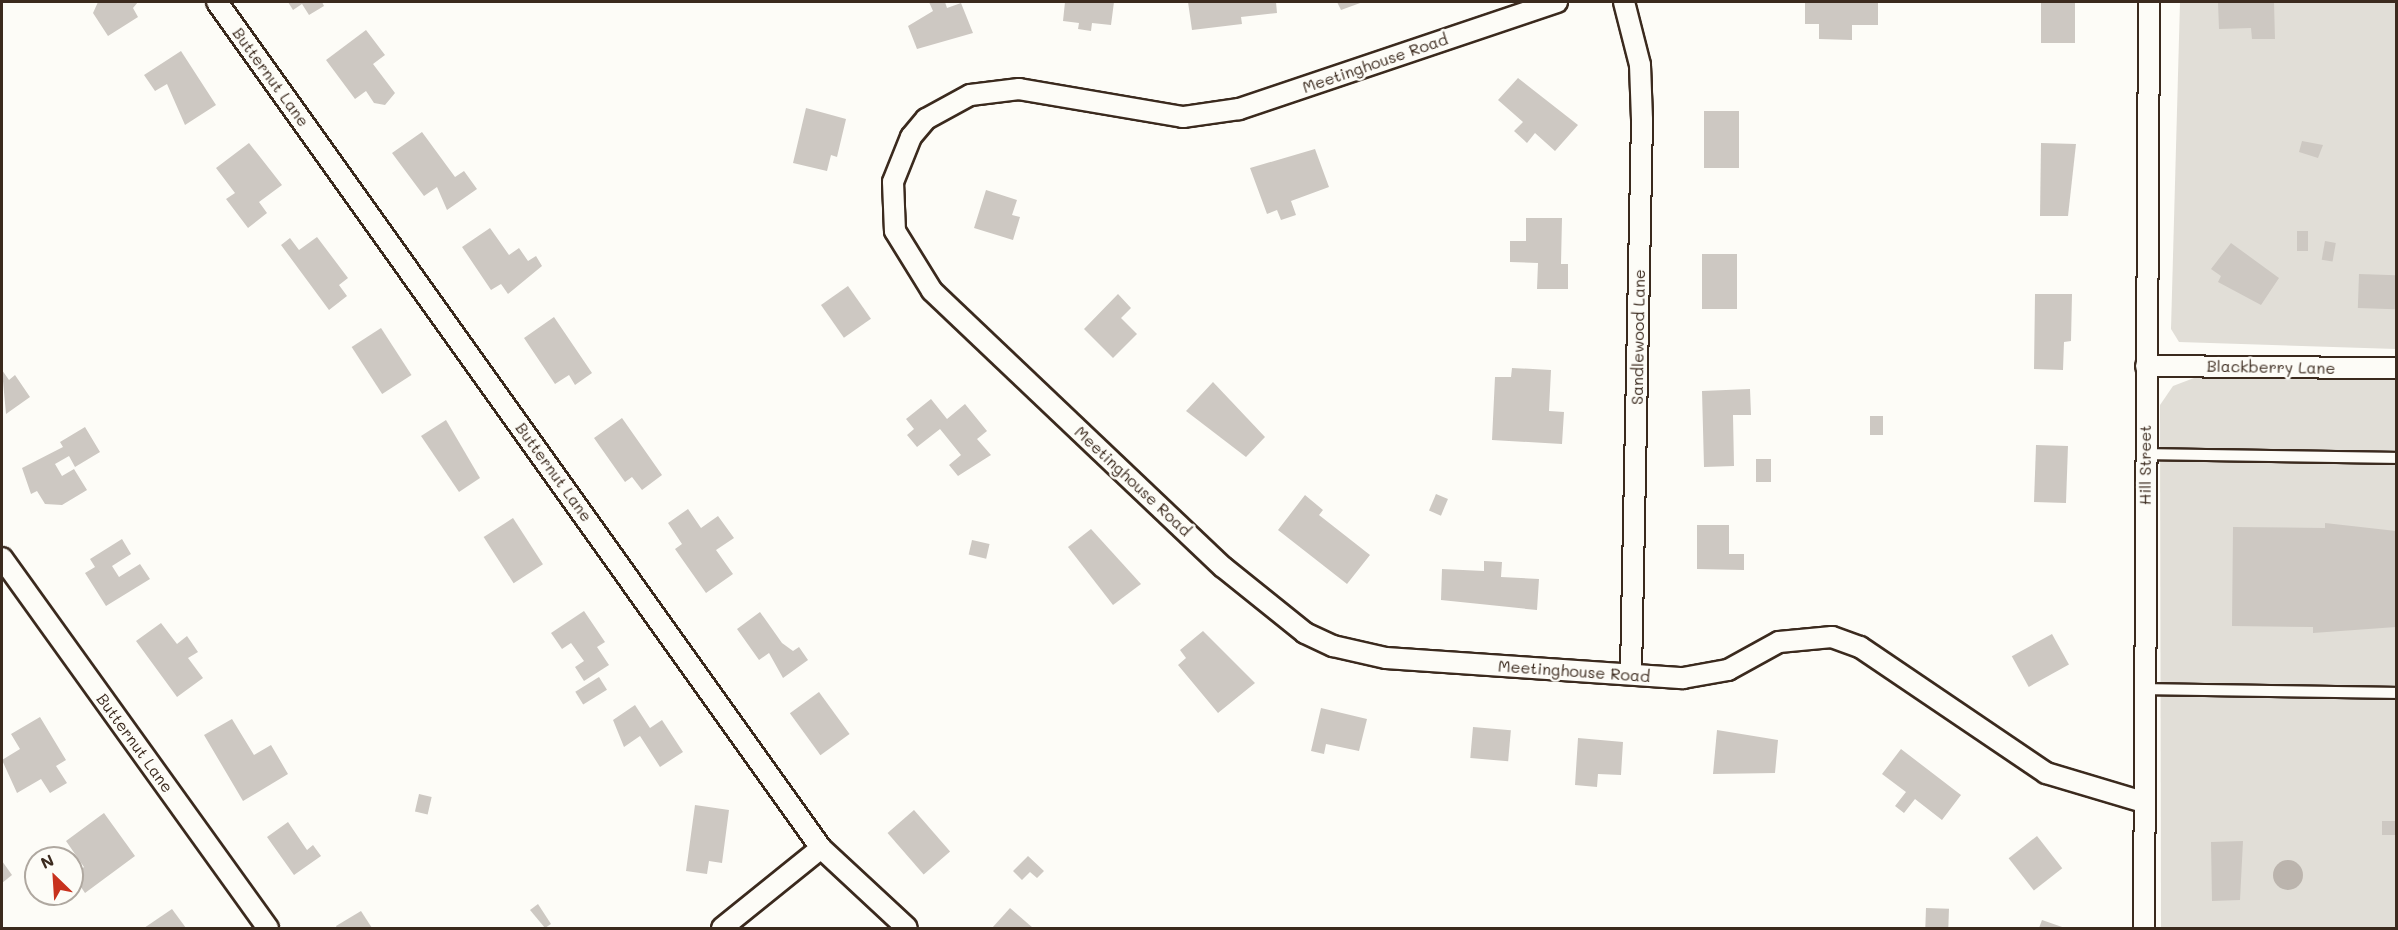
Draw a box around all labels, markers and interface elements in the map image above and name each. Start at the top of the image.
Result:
street label: Butternut Lane [229,24,313,130]
street label: Meetinghouse Road [1300,29,1450,97]
street label: Sandlewood Lane [1627,269,1649,405]
street label: Blackberry Lane [2207,356,2335,378]
street label: Butternut Lane [512,419,596,525]
street label: Meetinghouse Road [1071,422,1195,540]
street label: Hill Street [2135,425,2155,505]
street label: Meetinghouse Road [1497,656,1651,686]
street label: Butternut Lane [93,690,177,796]
north arrow [24,846,84,906]
text: N [37,849,57,873]

